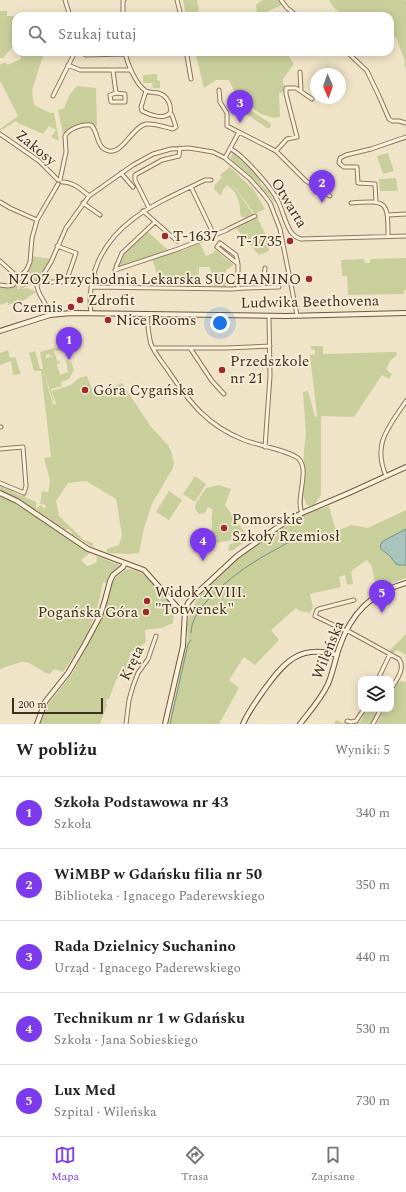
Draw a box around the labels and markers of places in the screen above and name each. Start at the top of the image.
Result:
pin: 3 [227,90,253,123]
pin: 2 [309,170,335,203]
place label: T-1637 [173,225,218,248]
place label: T-1735 [237,230,282,253]
marker: T-1637 [160,231,170,241]
marker: T-1735 [285,236,295,246]
place label: NZOZ Przychodnia Lekarska SUCHANINO [8,268,301,291]
marker: NZOZ Przychodnia Lekarska SUCHANINO [304,274,314,284]
place label: Zdrofit [88,289,135,312]
marker: Zdrofit [75,295,85,305]
place label: Czernis [12,296,63,319]
marker: Czernis [66,302,76,312]
place label: Nice Rooms [116,309,196,332]
marker: Nice Rooms [103,315,113,325]
pin: 1 [56,327,82,360]
place label: Przedszkole nr 21 [230,350,309,390]
marker: Przedszkole nr 21 [217,365,227,375]
place label: Góra Cygańska [93,379,195,402]
marker: Góra Cygańska [80,385,90,395]
place label: Pomorskie Szkoły Rzemiosł [232,508,340,548]
marker: Pomorskie Szkoły Rzemiosł [219,523,229,533]
pin: 4 [190,528,216,561]
pin: 5 [369,580,395,613]
place label: Widok XVIII. "Totwenek" [155,581,246,621]
marker: Widok XVIII. "Totwenek" [142,596,152,606]
place label: Pogańska Góra [38,601,139,624]
marker: Pogańska Góra [141,607,151,617]

